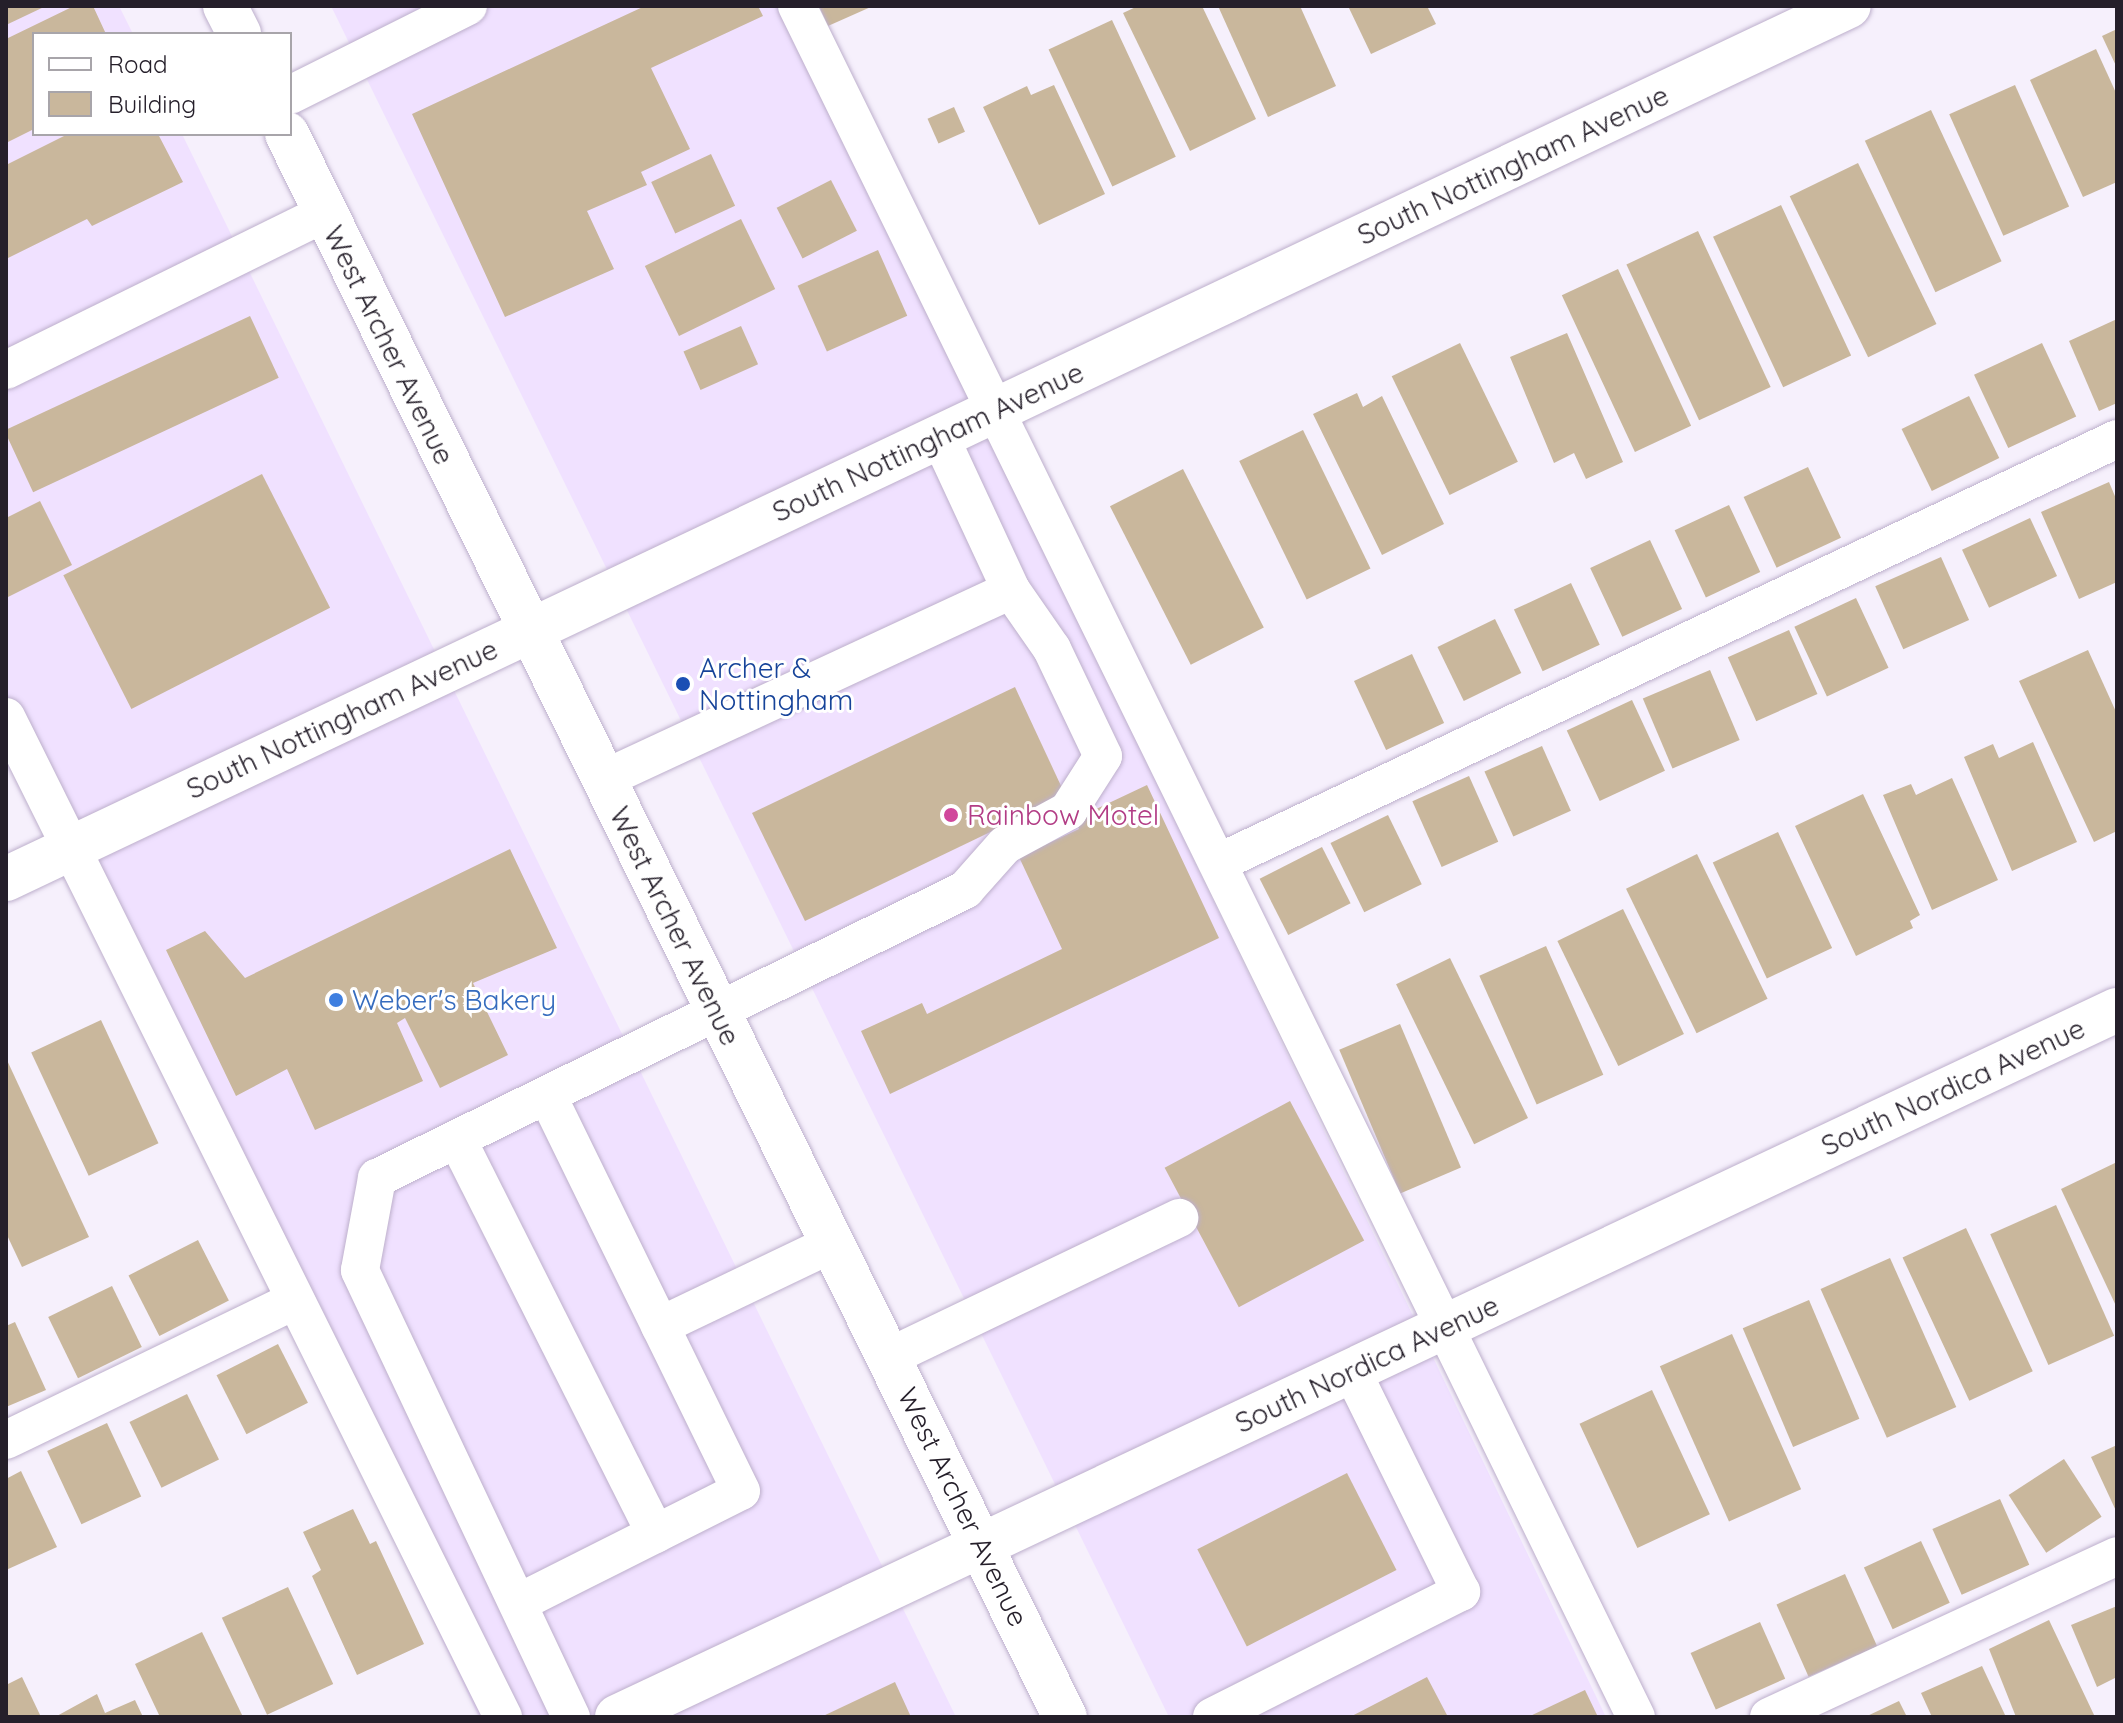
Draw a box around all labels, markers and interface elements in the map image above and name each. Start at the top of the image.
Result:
legend [32,32,292,136]
text: Road [108,49,168,79]
street label: South Nottingham Avenue [1352,78,1674,252]
text: Building [108,89,196,119]
street label: West Archer Avenue [317,220,461,470]
street label: South Nottingham Avenue [767,355,1089,529]
street label: South Nottingham Avenue [181,632,503,806]
place label: Archer & Nottingham [699,651,853,717]
marker: Archer & Nottingham [674,675,692,693]
place label: Rainbow Motel [967,798,1159,832]
street label: West Archer Avenue [603,801,747,1051]
marker: Rainbow Motel [942,806,960,824]
place label: Weber's Bakery [352,983,556,1017]
marker: Weber's Bakery [327,991,345,1009]
street label: South Nordica Avenue [1816,1011,2090,1163]
street label: South Nordica Avenue [1230,1288,1504,1440]
street label: West Archer Avenue [891,1382,1035,1632]

